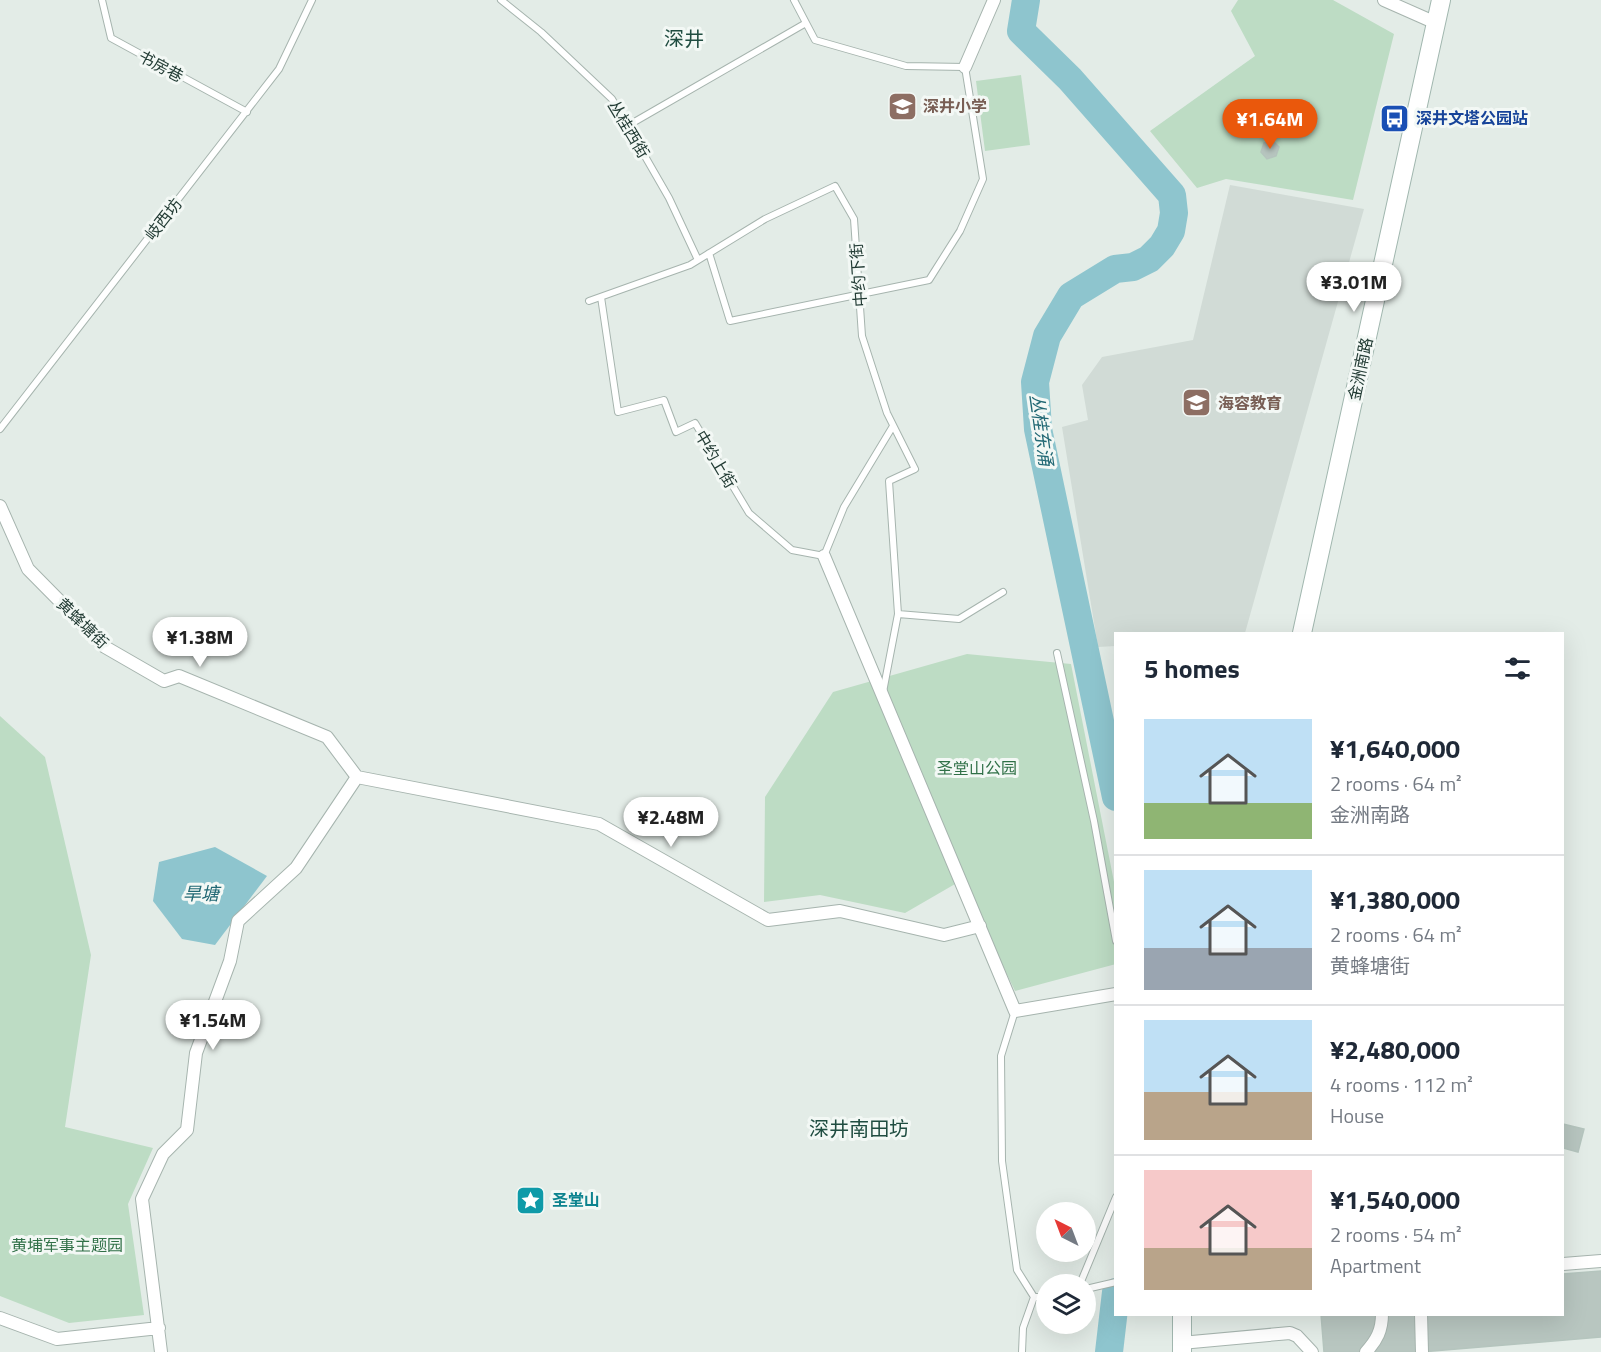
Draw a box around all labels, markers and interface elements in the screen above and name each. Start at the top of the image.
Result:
district label: 深井 [664,23,704,54]
street label: 书房巷 [134,44,188,88]
school or university icon: 深井小学 [886,90,918,122]
place label: 深井小学 [923,94,987,118]
street label: 丛桂西街 [602,95,656,163]
pin: ¥1.64M [1221,99,1319,150]
bus stop icon: 深井文塔公园站 [1379,102,1411,134]
text: ¥1.64M [1236,103,1304,134]
place label: 深井文塔公园站 [1416,106,1528,130]
street label: 岐西坊 [139,193,187,245]
street label: 中约下街 [844,242,872,308]
pin: ¥3.01M [1305,262,1403,313]
text: ¥3.01M [1320,266,1388,297]
street label: 金洲南路 [1342,335,1378,403]
school or university icon: 海容教育 [1181,387,1213,419]
place label: 海容教育 [1218,391,1282,415]
water label: 丛桂东涌 [1023,392,1060,469]
street label: 中约上街 [689,425,743,493]
street label: 黄蜂塘街 [52,592,114,654]
pin: ¥1.38M [151,617,249,668]
text: ¥1.38M [166,621,234,652]
text: 5 homes [1144,649,1240,688]
icon: filters [1501,652,1534,685]
text: ¥1,640,000 [1330,729,1460,768]
icon: home [1192,743,1264,815]
park label: 圣堂山公园 [937,756,1017,780]
text: 2 rooms · 64 m² [1330,768,1462,799]
pin: ¥2.48M [622,797,720,848]
text: 金洲南路 [1330,799,1410,830]
text: ¥2.48M [637,801,705,832]
water label: 旱塘 [183,880,222,907]
text: ¥1,380,000 [1330,880,1460,919]
icon: home [1192,894,1264,966]
text: 2 rooms · 64 m² [1330,919,1462,950]
text: 黄蜂塘街 [1330,950,1410,981]
pin: ¥1.54M [164,1000,262,1051]
text: ¥1.54M [179,1004,247,1035]
text: ¥2,480,000 [1330,1030,1460,1069]
icon: home [1192,1044,1264,1116]
text: 4 rooms · 112 m² [1330,1069,1473,1100]
text: House [1330,1100,1384,1131]
district label: 深井南田坊 [809,1113,909,1144]
text: ¥1,540,000 [1330,1180,1460,1219]
place icon: 圣堂山 [515,1184,547,1216]
place label: 圣堂山 [552,1188,600,1212]
icon: home [1192,1194,1264,1266]
north arrow [1036,1202,1096,1262]
map controls [1036,1202,1096,1334]
text: 2 rooms · 54 m² [1330,1219,1462,1250]
park label: 黄埔军事主题园 [11,1233,123,1257]
text: Apartment [1330,1250,1421,1281]
button: layers [1036,1274,1096,1334]

